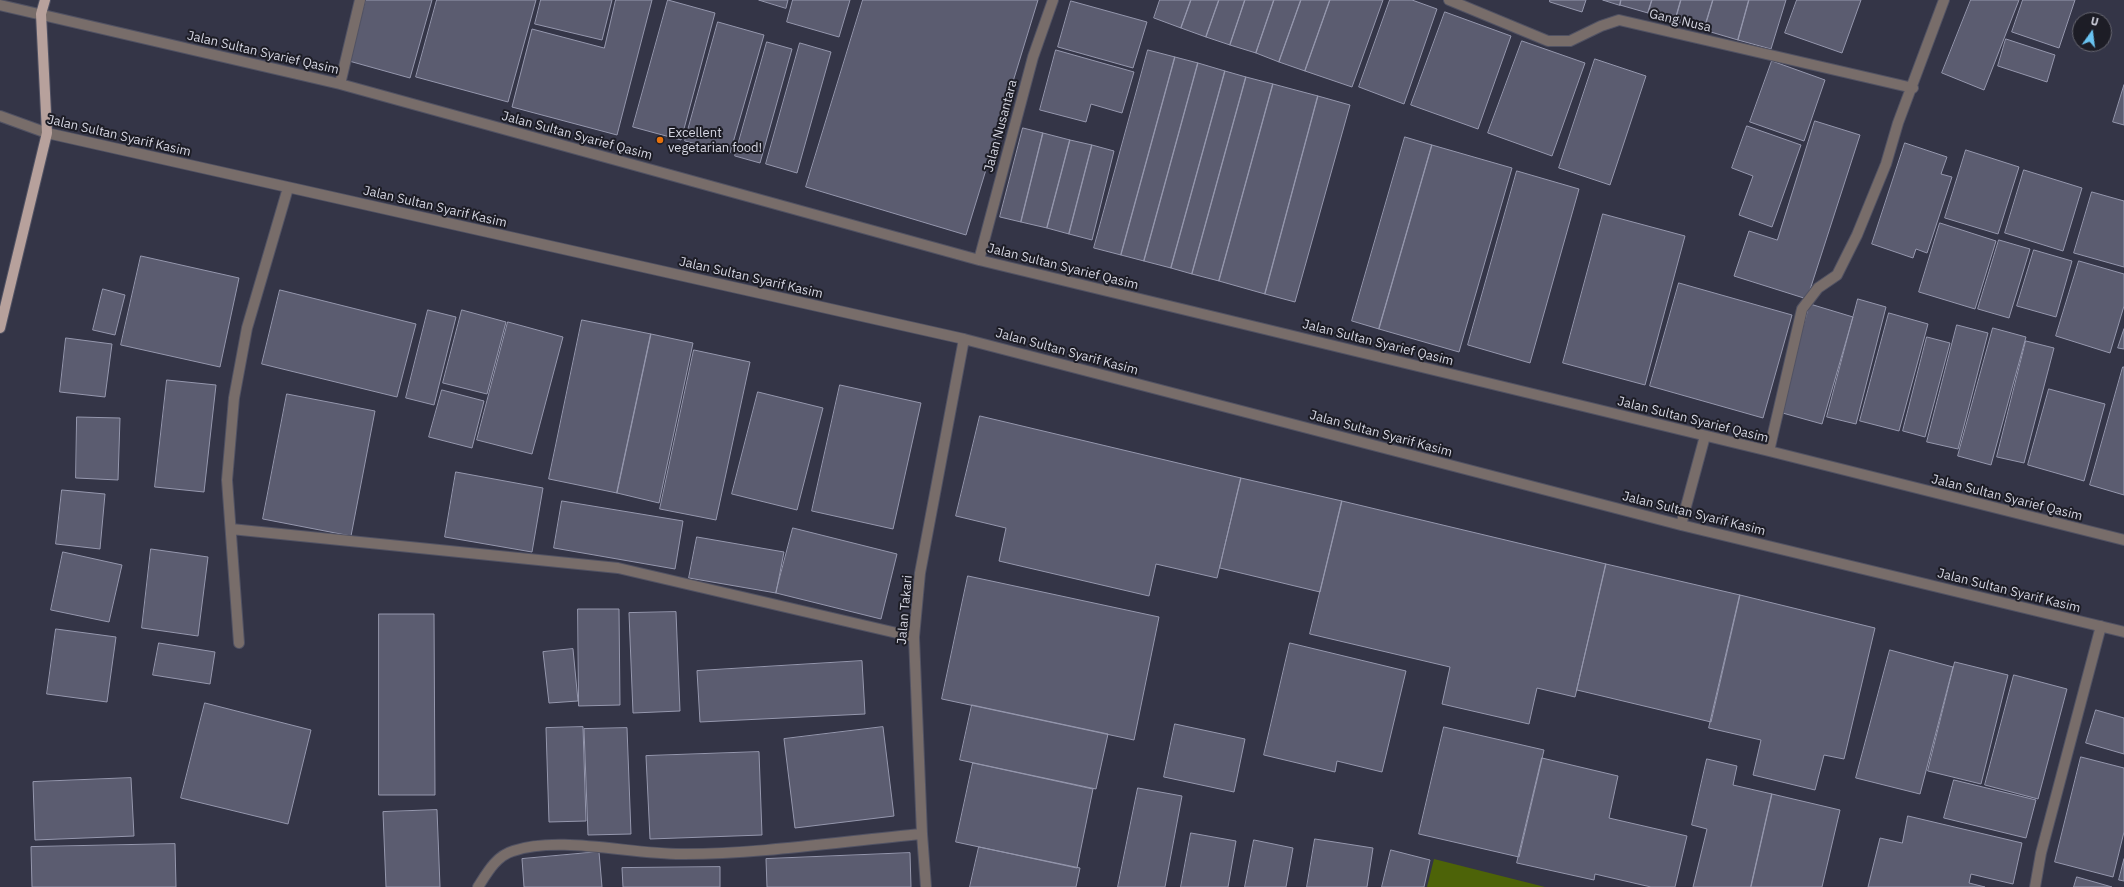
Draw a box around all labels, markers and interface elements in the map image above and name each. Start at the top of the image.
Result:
street label: Gang Nusa [1647,6,1713,36]
north arrow [2072,12,2112,52]
text: U [2089,14,2100,29]
street label: Jalan Sultan Syarief Qasim [186,28,340,78]
street label: Jalan Nusantara [981,78,1021,174]
street label: Jalan Sultan Syarief Qasim [500,108,654,164]
street label: Jalan Sultan Syarif Kasim [46,112,192,160]
place label: Excellent vegetarian food! [668,125,762,156]
marker: Excellent vegetarian food! [655,135,665,145]
street label: Jalan Sultan Syarif Kasim [362,183,508,231]
street label: Jalan Sultan Syarief Qasim [986,241,1140,293]
street label: Jalan Sultan Syarif Kasim [678,254,824,302]
street label: Jalan Sultan Syarief Qasim [1301,317,1455,369]
street label: Jalan Sultan Syarif Kasim [994,325,1140,379]
street label: Jalan Sultan Syarief Qasim [1616,394,1770,446]
street label: Jalan Sultan Syarif Kasim [1308,407,1454,461]
street label: Jalan Sultan Syarief Qasim [1930,472,2084,524]
street label: Jalan Sultan Syarif Kasim [1621,489,1767,539]
street label: Jalan Sultan Syarif Kasim [1936,566,2082,616]
street label: Jalan Takari [894,575,916,645]

